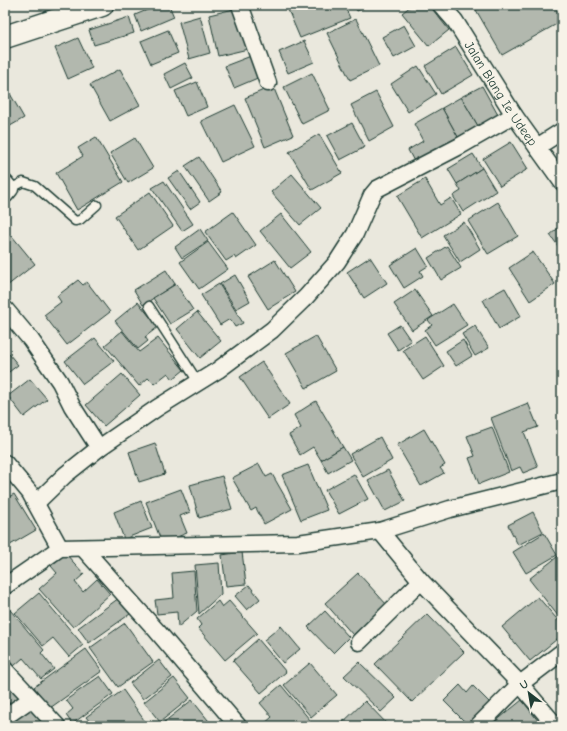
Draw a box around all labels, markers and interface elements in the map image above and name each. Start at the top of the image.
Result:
street label: Jalan Blang Ie Udeep [462,38,541,148]
north arrow [509,673,549,713]
text: U [518,677,531,692]

